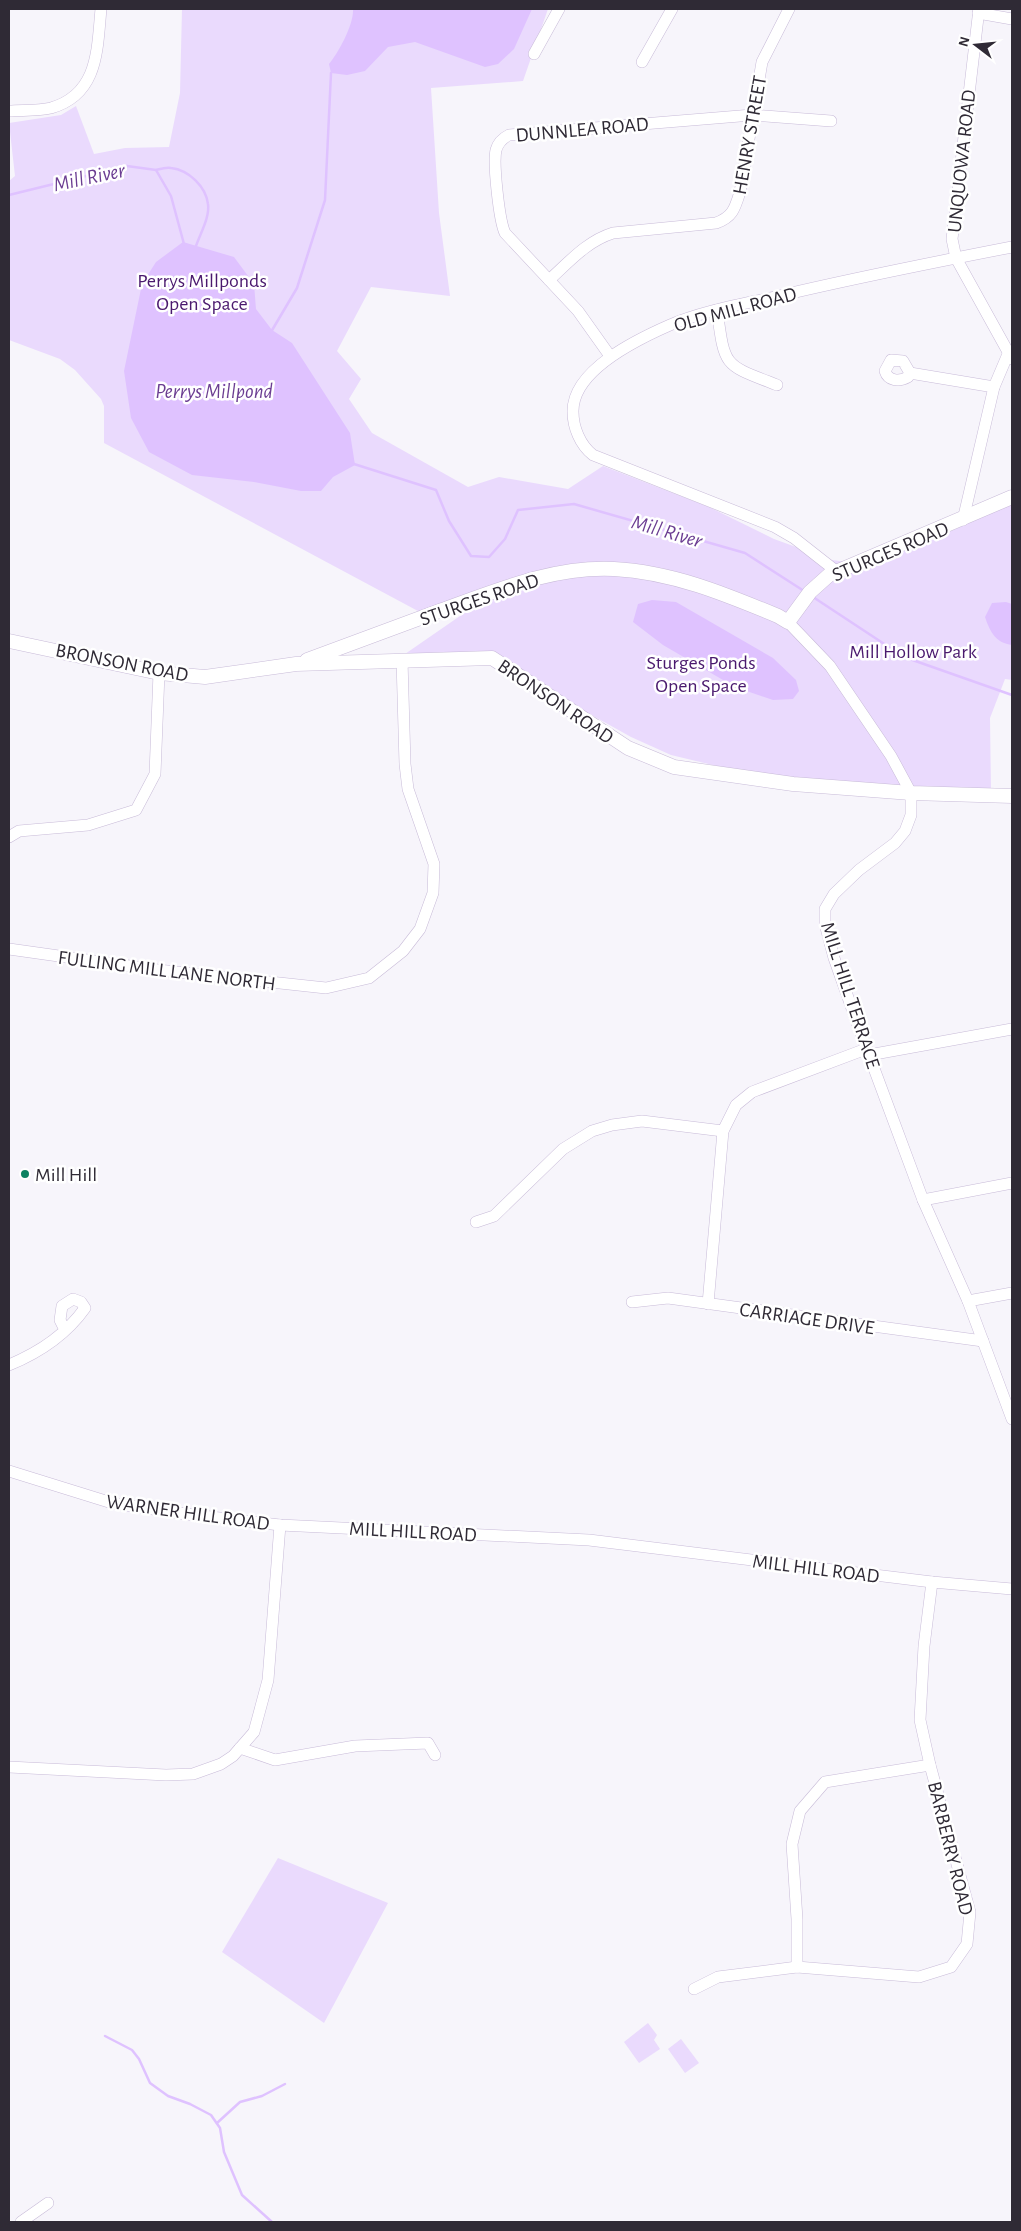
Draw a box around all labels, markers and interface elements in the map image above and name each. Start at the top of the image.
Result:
north arrow [951,20,1001,70]
text: N [956,35,973,48]
street label: HENRY STREET [730,74,770,196]
street label: UNQUOWA ROAD [945,89,979,234]
street label: DUNNLEA ROAD [515,114,649,146]
water label: Mill River [51,159,128,195]
park label: Perrys Millponds Open Space [137,271,267,314]
street label: OLD MILL ROAD [672,284,799,336]
water label: Perrys Millpond [155,381,273,403]
water label: Mill River [629,511,706,552]
street label: STURGES ROAD [829,518,952,585]
street label: STURGES ROAD [417,570,542,630]
street label: BRONSON ROAD [54,640,190,686]
park label: Mill Hollow Park [849,642,977,662]
park label: Sturges Ponds Open Space [646,653,756,696]
street label: BRONSON ROAD [494,656,617,748]
street label: MILL HILL TERRACE [817,919,883,1072]
street label: FULLING MILL LANE NORTH [57,948,277,994]
place label: Mill Hill [35,1165,97,1185]
marker: Mill Hill [19,1168,31,1180]
street label: CARRIAGE DRIVE [738,1300,876,1338]
street label: WARNER HILL ROAD [105,1492,271,1534]
street label: MILL HILL ROAD [349,1519,477,1545]
street label: MILL HILL ROAD [751,1551,881,1587]
street label: BARBERRY ROAD [924,1779,976,1917]

